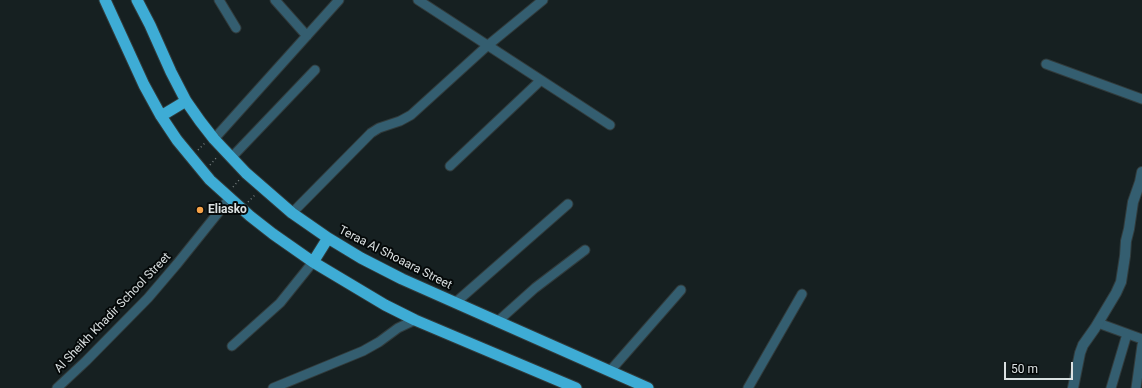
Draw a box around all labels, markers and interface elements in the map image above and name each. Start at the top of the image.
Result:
place label: Eliasko [208,203,247,217]
marker: Eliasko [195,205,205,215]
street label: Teraa Al Shoaara Street [336,223,454,293]
street label: Al Sheikh Khadir School Street [52,250,174,376]
scale bar [1006,354,1075,380]
text: 50 m [1011,362,1038,376]

